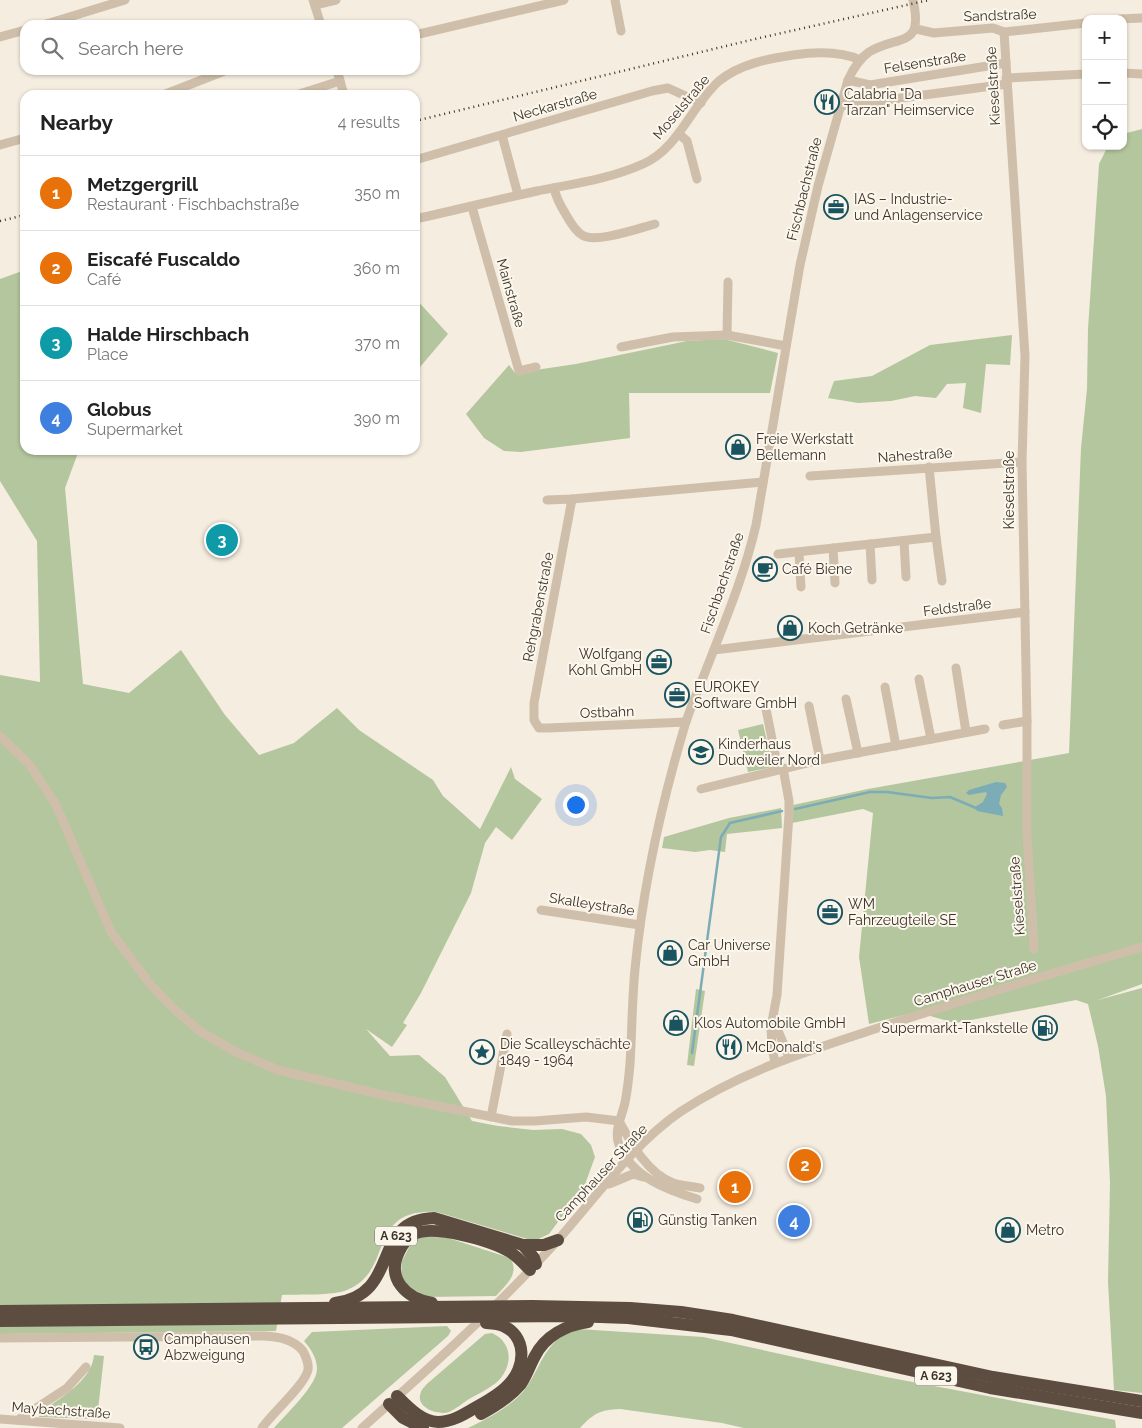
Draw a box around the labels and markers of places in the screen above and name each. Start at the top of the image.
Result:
place label: Calabria "Da Tarzan" Heimservice [844,86,974,118]
restaurant icon: Calabria "Da Tarzan" Heimservice [814,89,840,115]
place label: IAS – Industrie- und Anlagenservice [854,191,983,223]
office icon: IAS – Industrie- und Anlagenservice [823,194,849,220]
place label: Freie Werkstatt Bellemann [756,431,854,463]
shop icon: Freie Werkstatt Bellemann [725,434,751,460]
pin: 3 [206,521,238,559]
cafe icon: Café Biene [752,556,778,582]
place label: Café Biene [782,561,852,577]
shop icon: Koch Getränke [777,615,803,641]
place label: Koch Getränke [808,620,903,636]
place label: Wolfgang Kohl GmbH [568,646,642,678]
office icon: Wolfgang Kohl GmbH [646,649,672,675]
place label: EUROKEY Software GmbH [694,679,797,711]
office icon: EUROKEY Software GmbH [664,682,690,708]
place label: Kinderhaus Dudweiler Nord [718,736,820,768]
school or university icon: Kinderhaus Dudweiler Nord [688,739,714,765]
place label: WM Fahrzeugteile SE [848,896,956,928]
office icon: WM Fahrzeugteile SE [817,899,843,925]
place label: Car Universe GmbH [688,937,770,969]
shop icon: Car Universe GmbH [657,940,683,966]
shop icon: Klos Automobile GmbH [663,1010,689,1036]
place label: Klos Automobile GmbH [694,1015,846,1031]
fuel station icon: Supermarkt-Tankstelle [1032,1015,1058,1041]
place label: Supermarkt-Tankstelle [881,1020,1028,1036]
restaurant icon: McDonald's [716,1034,742,1060]
place label: Die Scalleyschächte 1849 - 1964 [500,1036,631,1068]
place icon: Die Scalleyschächte 1849 - 1964 [469,1039,495,1065]
place label: McDonald's [746,1039,822,1055]
pin: 2 [789,1146,821,1184]
pin: 1 [719,1168,751,1206]
pin: 4 [778,1202,810,1240]
fuel station icon: Günstig Tanken [627,1207,653,1233]
place label: Günstig Tanken [658,1212,757,1228]
shop icon: Metro [995,1217,1021,1243]
place label: Metro [1026,1222,1064,1238]
place label: Camphausen Abzweigung [164,1331,250,1363]
bus stop icon: Camphausen Abzweigung [133,1334,159,1360]

